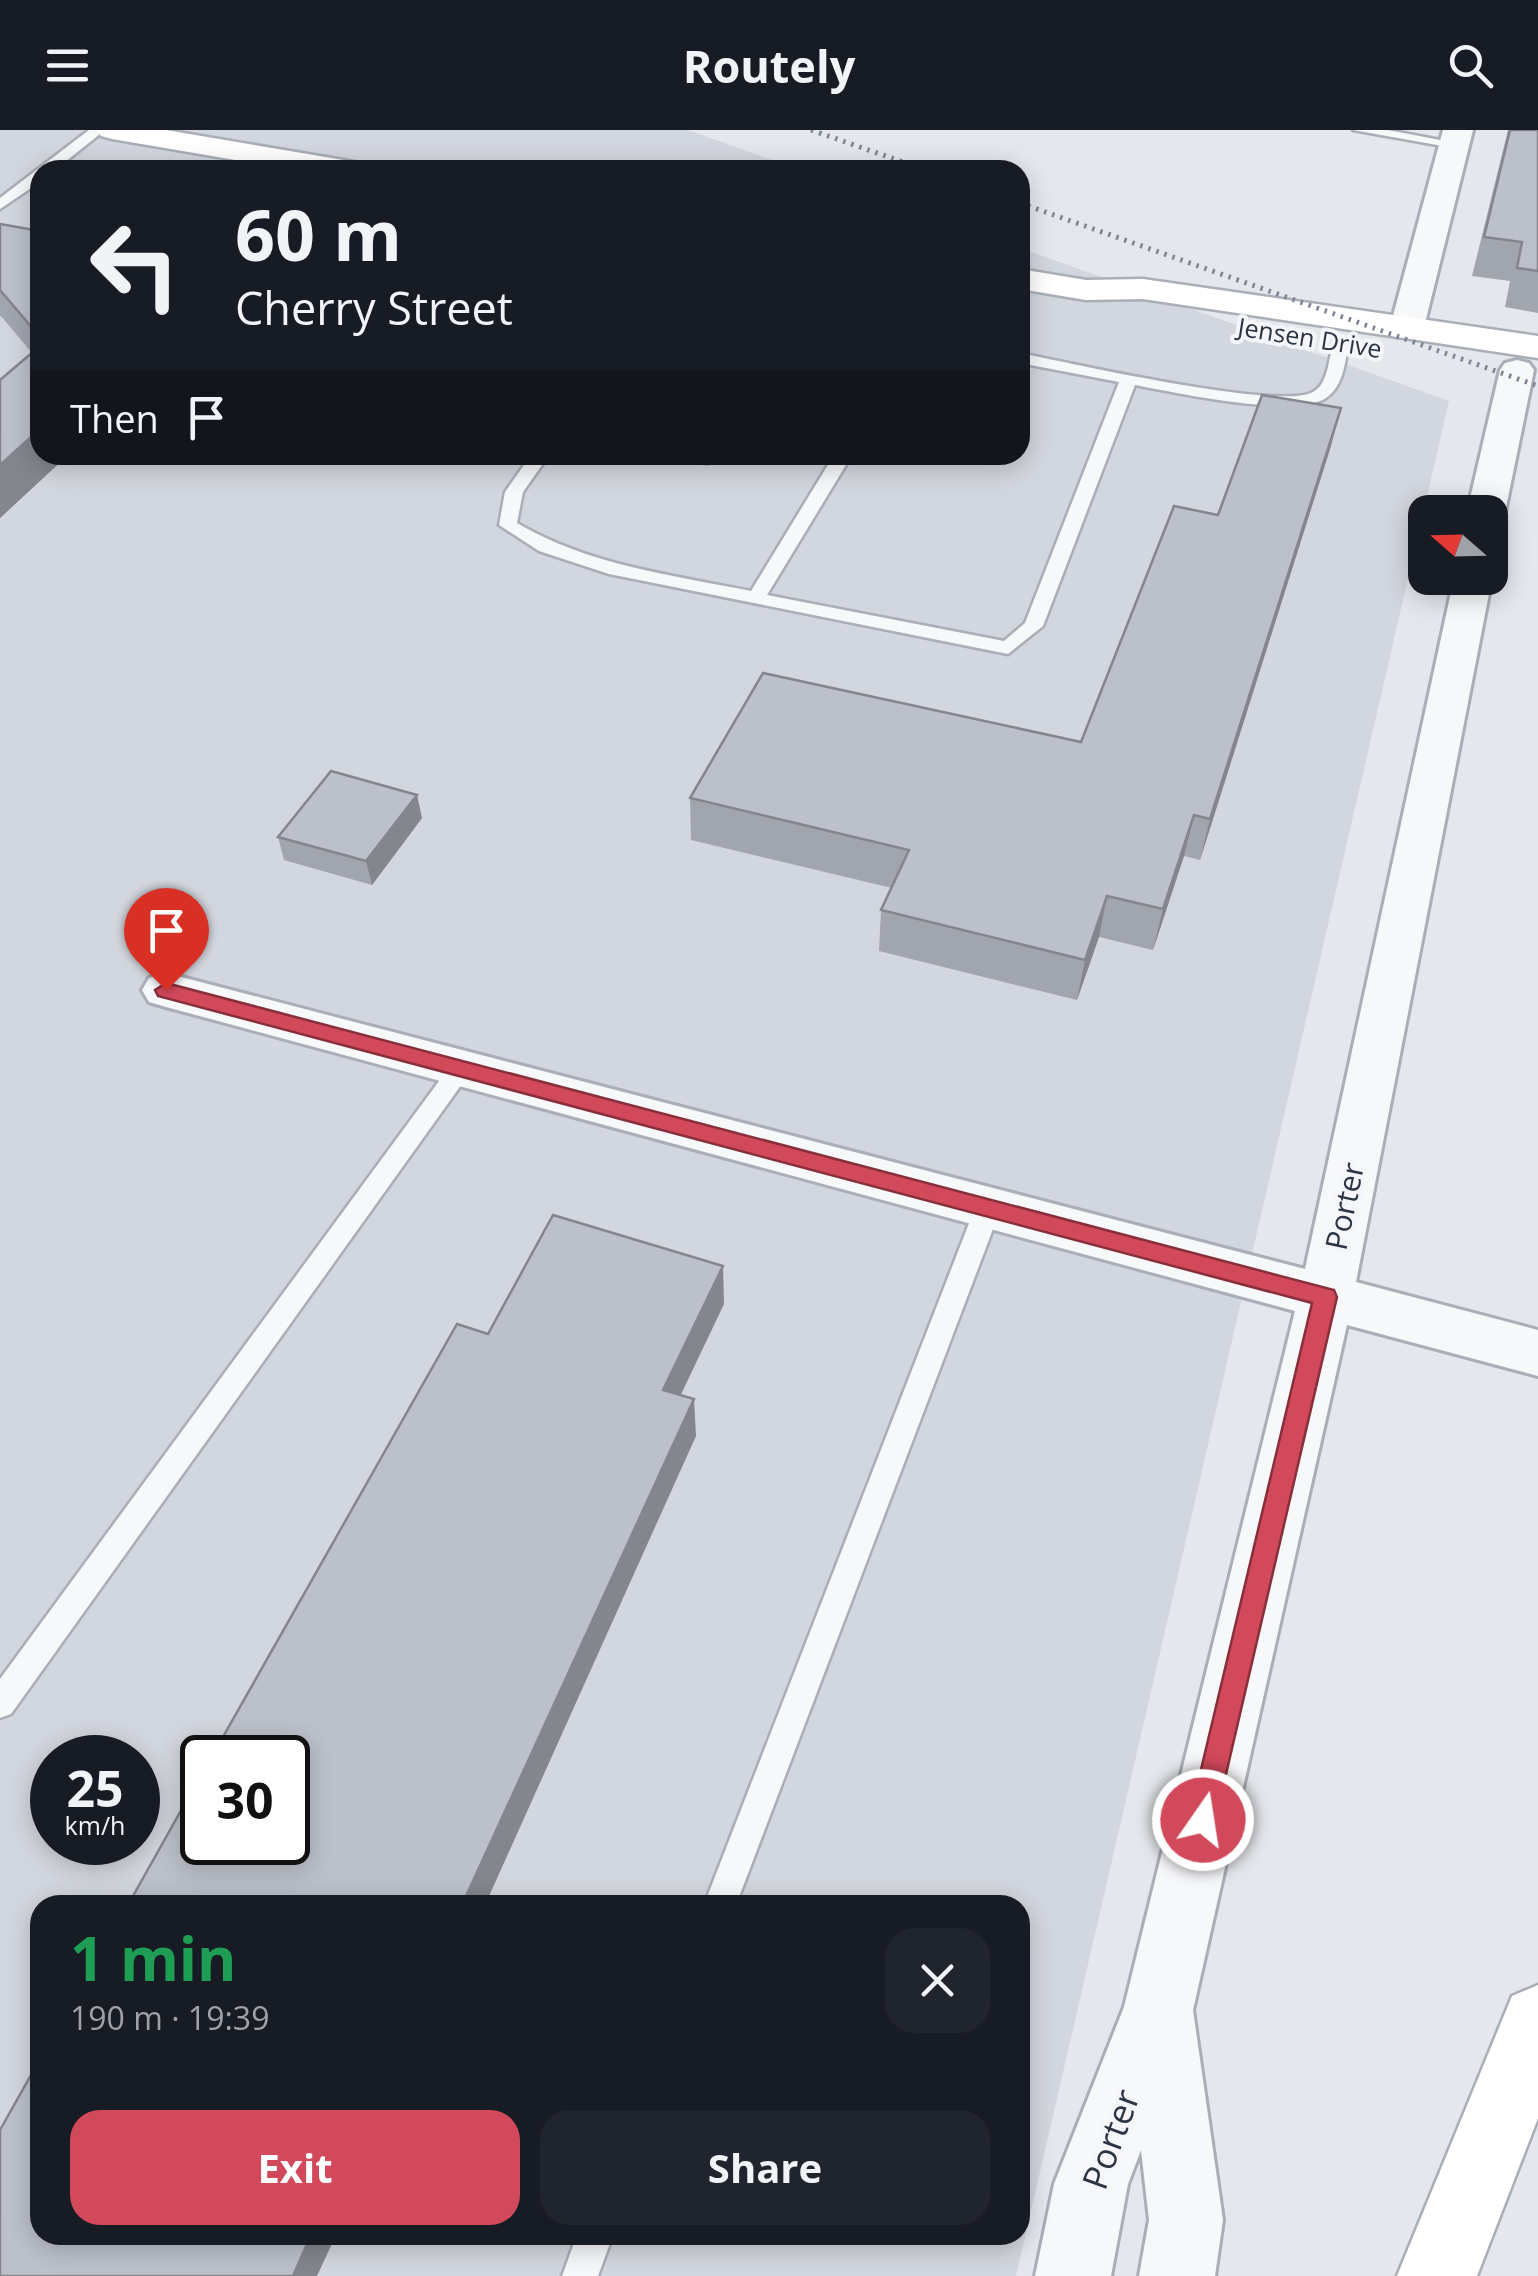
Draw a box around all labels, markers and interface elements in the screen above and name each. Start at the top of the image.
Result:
text: Routely [683,35,855,96]
icon: menu [40,38,95,93]
icon: search [1443,38,1498,93]
text: 60 m [235,186,402,282]
icon: left [70,200,200,330]
text: Cherry Street [235,277,513,338]
street label: Jensen Drive [1234,309,1384,365]
icon: arrive [179,390,234,445]
text: Then [70,392,159,444]
north arrow [1408,495,1508,595]
map controls [1408,495,1508,595]
pin [124,888,209,991]
icon: arrive [139,903,194,958]
street label: Porter [1315,1159,1373,1253]
speed limit sign: 30 [180,1735,310,1865]
text: 25 [66,1754,124,1822]
position arrow [1151,1768,1255,1872]
text: km/h [65,1808,125,1842]
text: 1 min [70,1917,237,1999]
button: close [885,1928,990,2033]
text: 190 m · 19:39 [70,1996,269,2039]
street label: Porter [1070,2083,1150,2195]
button: Exit [70,2110,520,2225]
button: Share [540,2110,990,2225]

